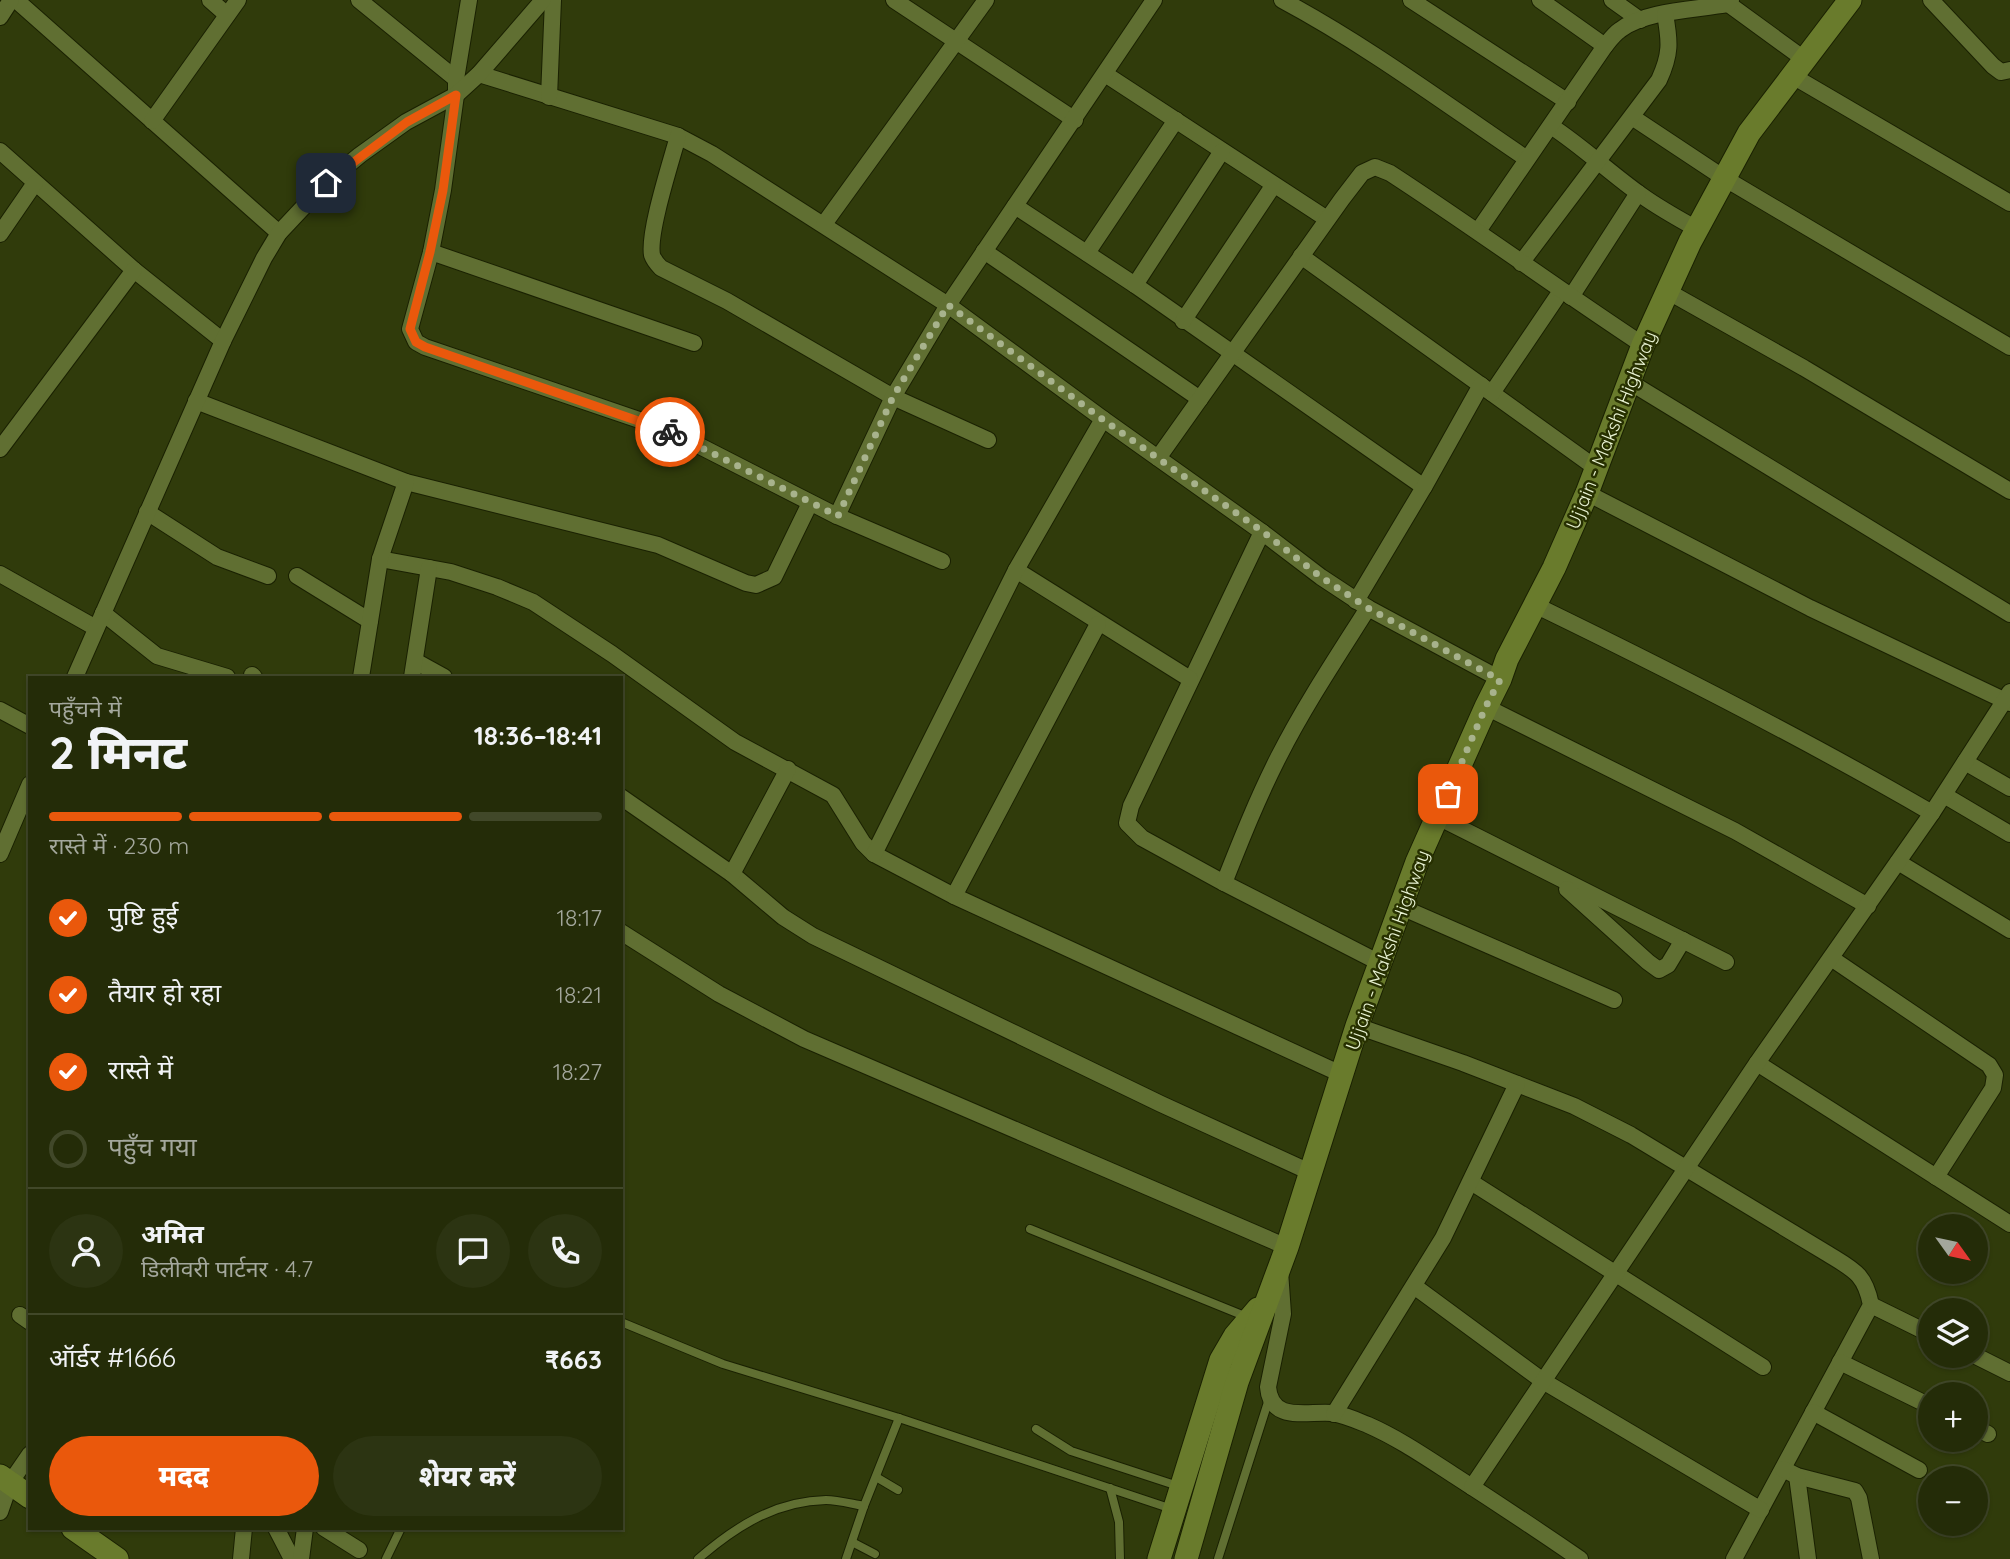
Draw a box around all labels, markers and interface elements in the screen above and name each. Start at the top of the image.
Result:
pin [296,153,356,213]
icon: home [307,164,345,202]
street label: Ujjain - Makshi Highway [1560,327,1662,533]
courier [635,397,705,467]
icon: bike [651,413,689,451]
text: पहुँचने में [49,694,122,723]
text: 18:36–18:41 [474,719,602,752]
text: 2 मिनट [49,723,187,781]
pin [1418,764,1478,824]
icon: bag [1429,775,1467,813]
text: रास्ते में · 230 m [49,831,189,860]
street label: Ujjain - Makshi Highway [1340,846,1434,1054]
icon: check [49,899,87,937]
text: पुष्टि हुई [108,899,178,932]
text: 18:17 [556,903,602,932]
icon: check [49,976,87,1014]
text: तैयार हो रहा [108,976,221,1009]
text: 18:21 [556,980,602,1009]
icon: check [49,1053,87,1091]
text: रास्ते में [108,1053,173,1086]
text: 18:27 [553,1057,602,1086]
text: पहुँच गया [108,1130,197,1163]
button: person [49,1214,123,1288]
button: chat [436,1214,510,1288]
button: phone [528,1214,602,1288]
north arrow [1918,1214,1988,1284]
map controls [1918,1214,1988,1536]
text: अमित [141,1217,204,1250]
text: डिलीवरी पार्टनर · 4.7 [141,1254,313,1283]
button: layers [1918,1298,1988,1368]
text: ऑर्डर #1666 [49,1341,176,1374]
text: ₹663 [545,1343,602,1376]
button: + [1918,1382,1988,1452]
button: मदद [49,1436,319,1516]
button: शेयर करें [333,1436,602,1516]
button: − [1918,1466,1988,1536]

